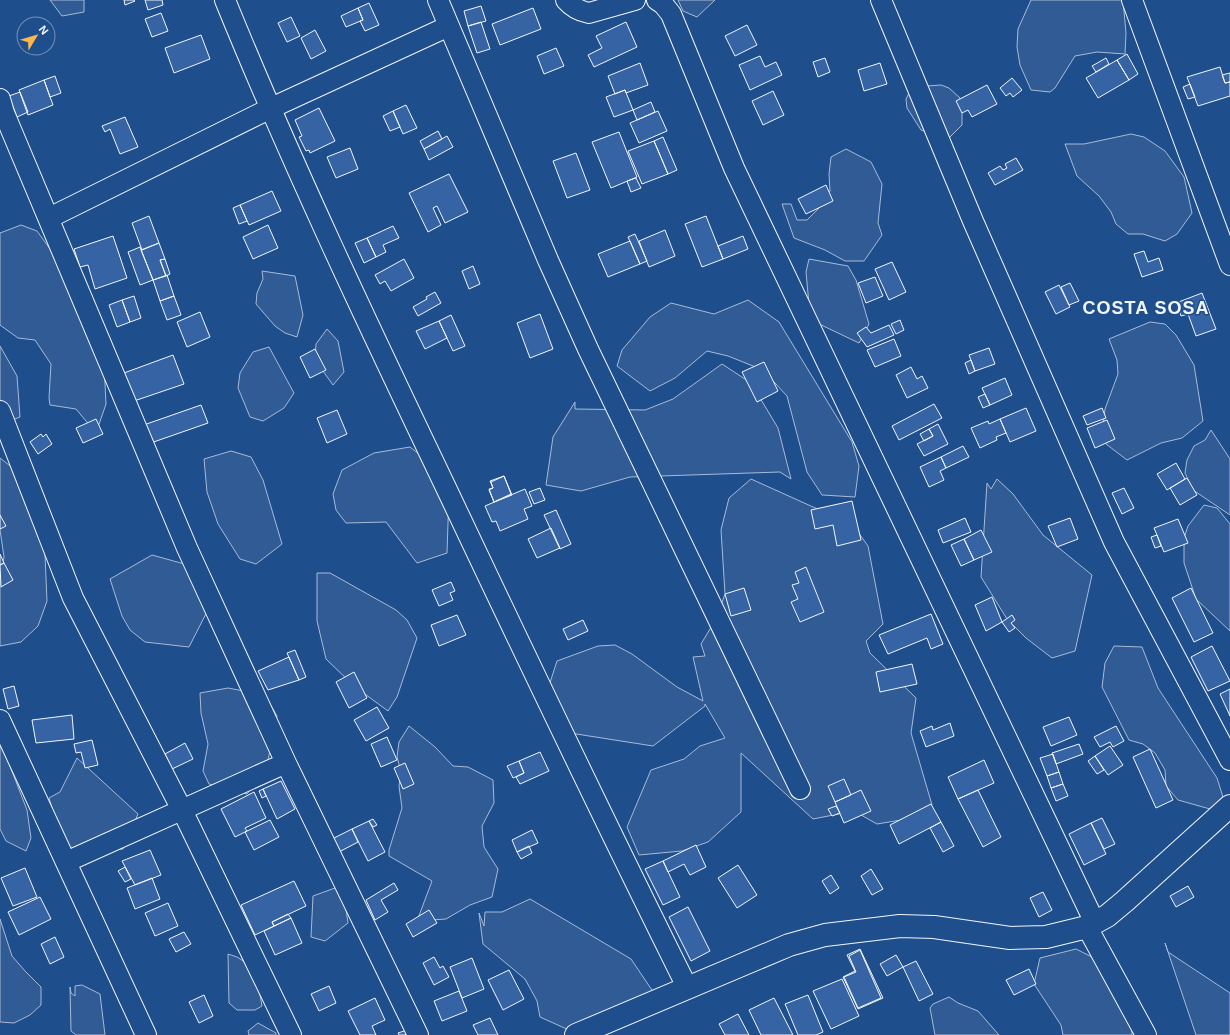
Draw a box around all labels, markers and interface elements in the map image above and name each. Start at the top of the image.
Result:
north arrow [16,16,56,56]
text: N [37,23,51,37]
district label: COSTA SOSA [1082,298,1210,318]

